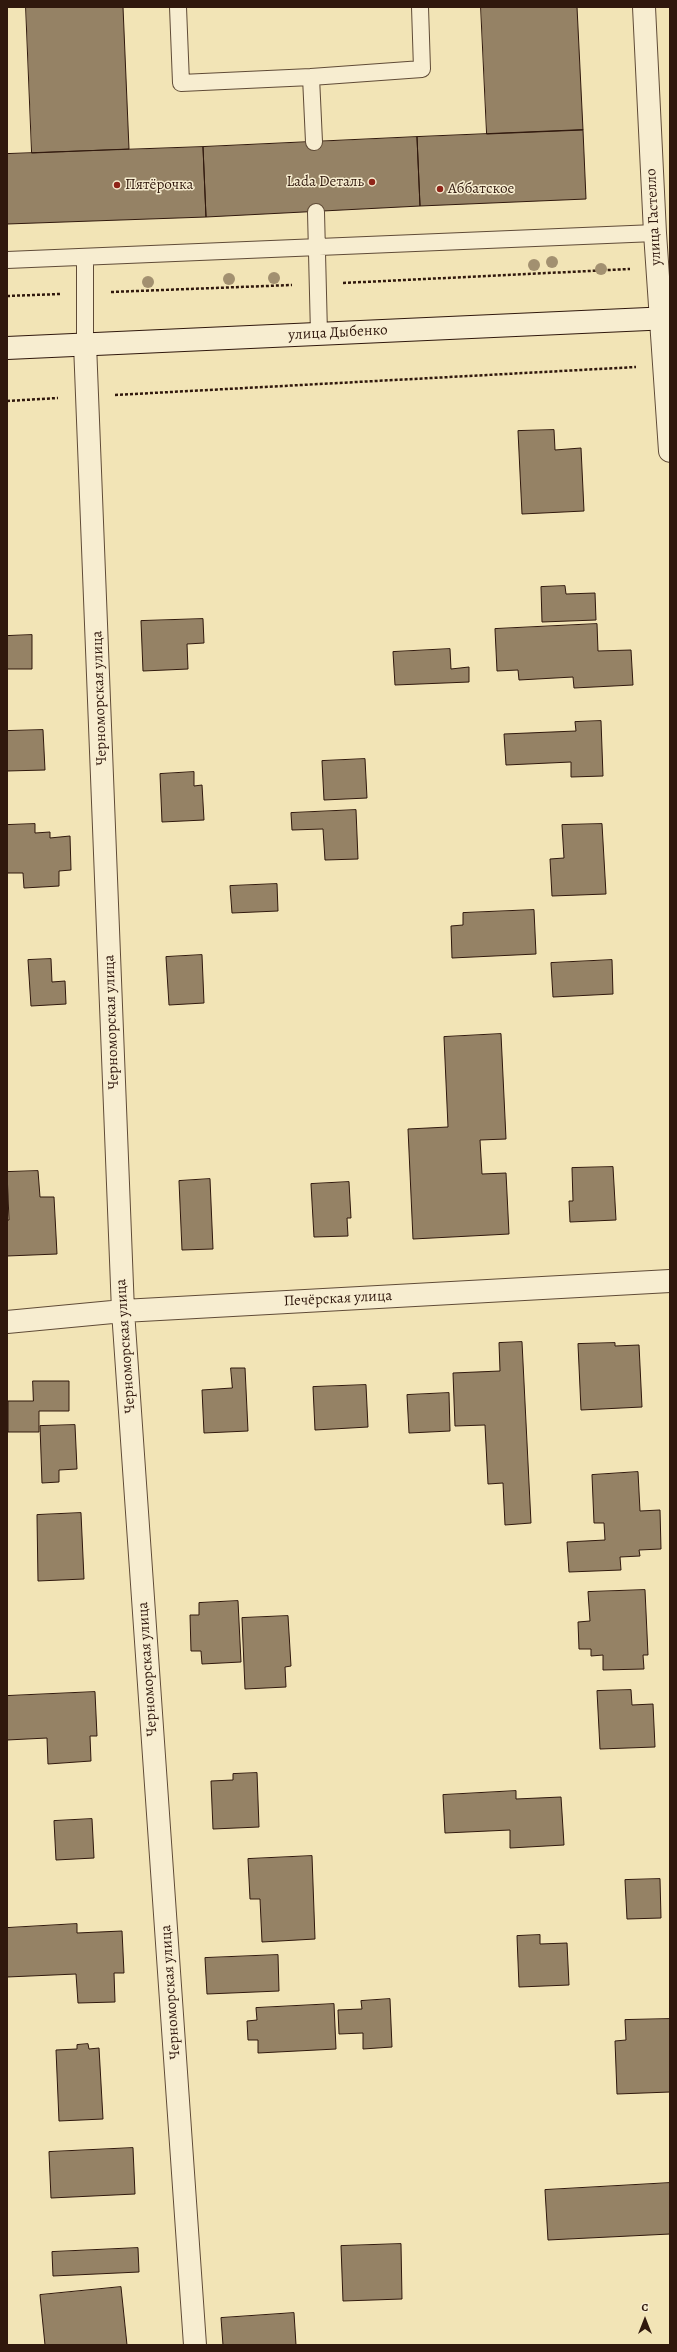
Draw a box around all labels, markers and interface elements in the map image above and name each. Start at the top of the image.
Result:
street label: улица Гастелло [642,168,666,266]
place label: Lada Dеталь [286,173,364,191]
place label: Пятёрочка [125,176,193,194]
marker: Lada Dеталь [367,177,377,187]
marker: Пятёрочка [112,180,122,190]
place label: Аббатское [448,180,514,198]
marker: Аббатское [435,184,445,194]
street label: улица Дыбенко [288,321,388,345]
street label: Черноморская улица [89,630,111,766]
street label: Черноморская улица [101,954,123,1090]
street label: Черноморская улица [112,1278,140,1414]
street label: Печёрская улица [283,1287,393,1311]
street label: Черноморская улица [134,1601,162,1737]
street label: Черноморская улица [157,1924,185,2060]
north arrow [625,2300,665,2340]
text: С [642,2300,648,2315]

